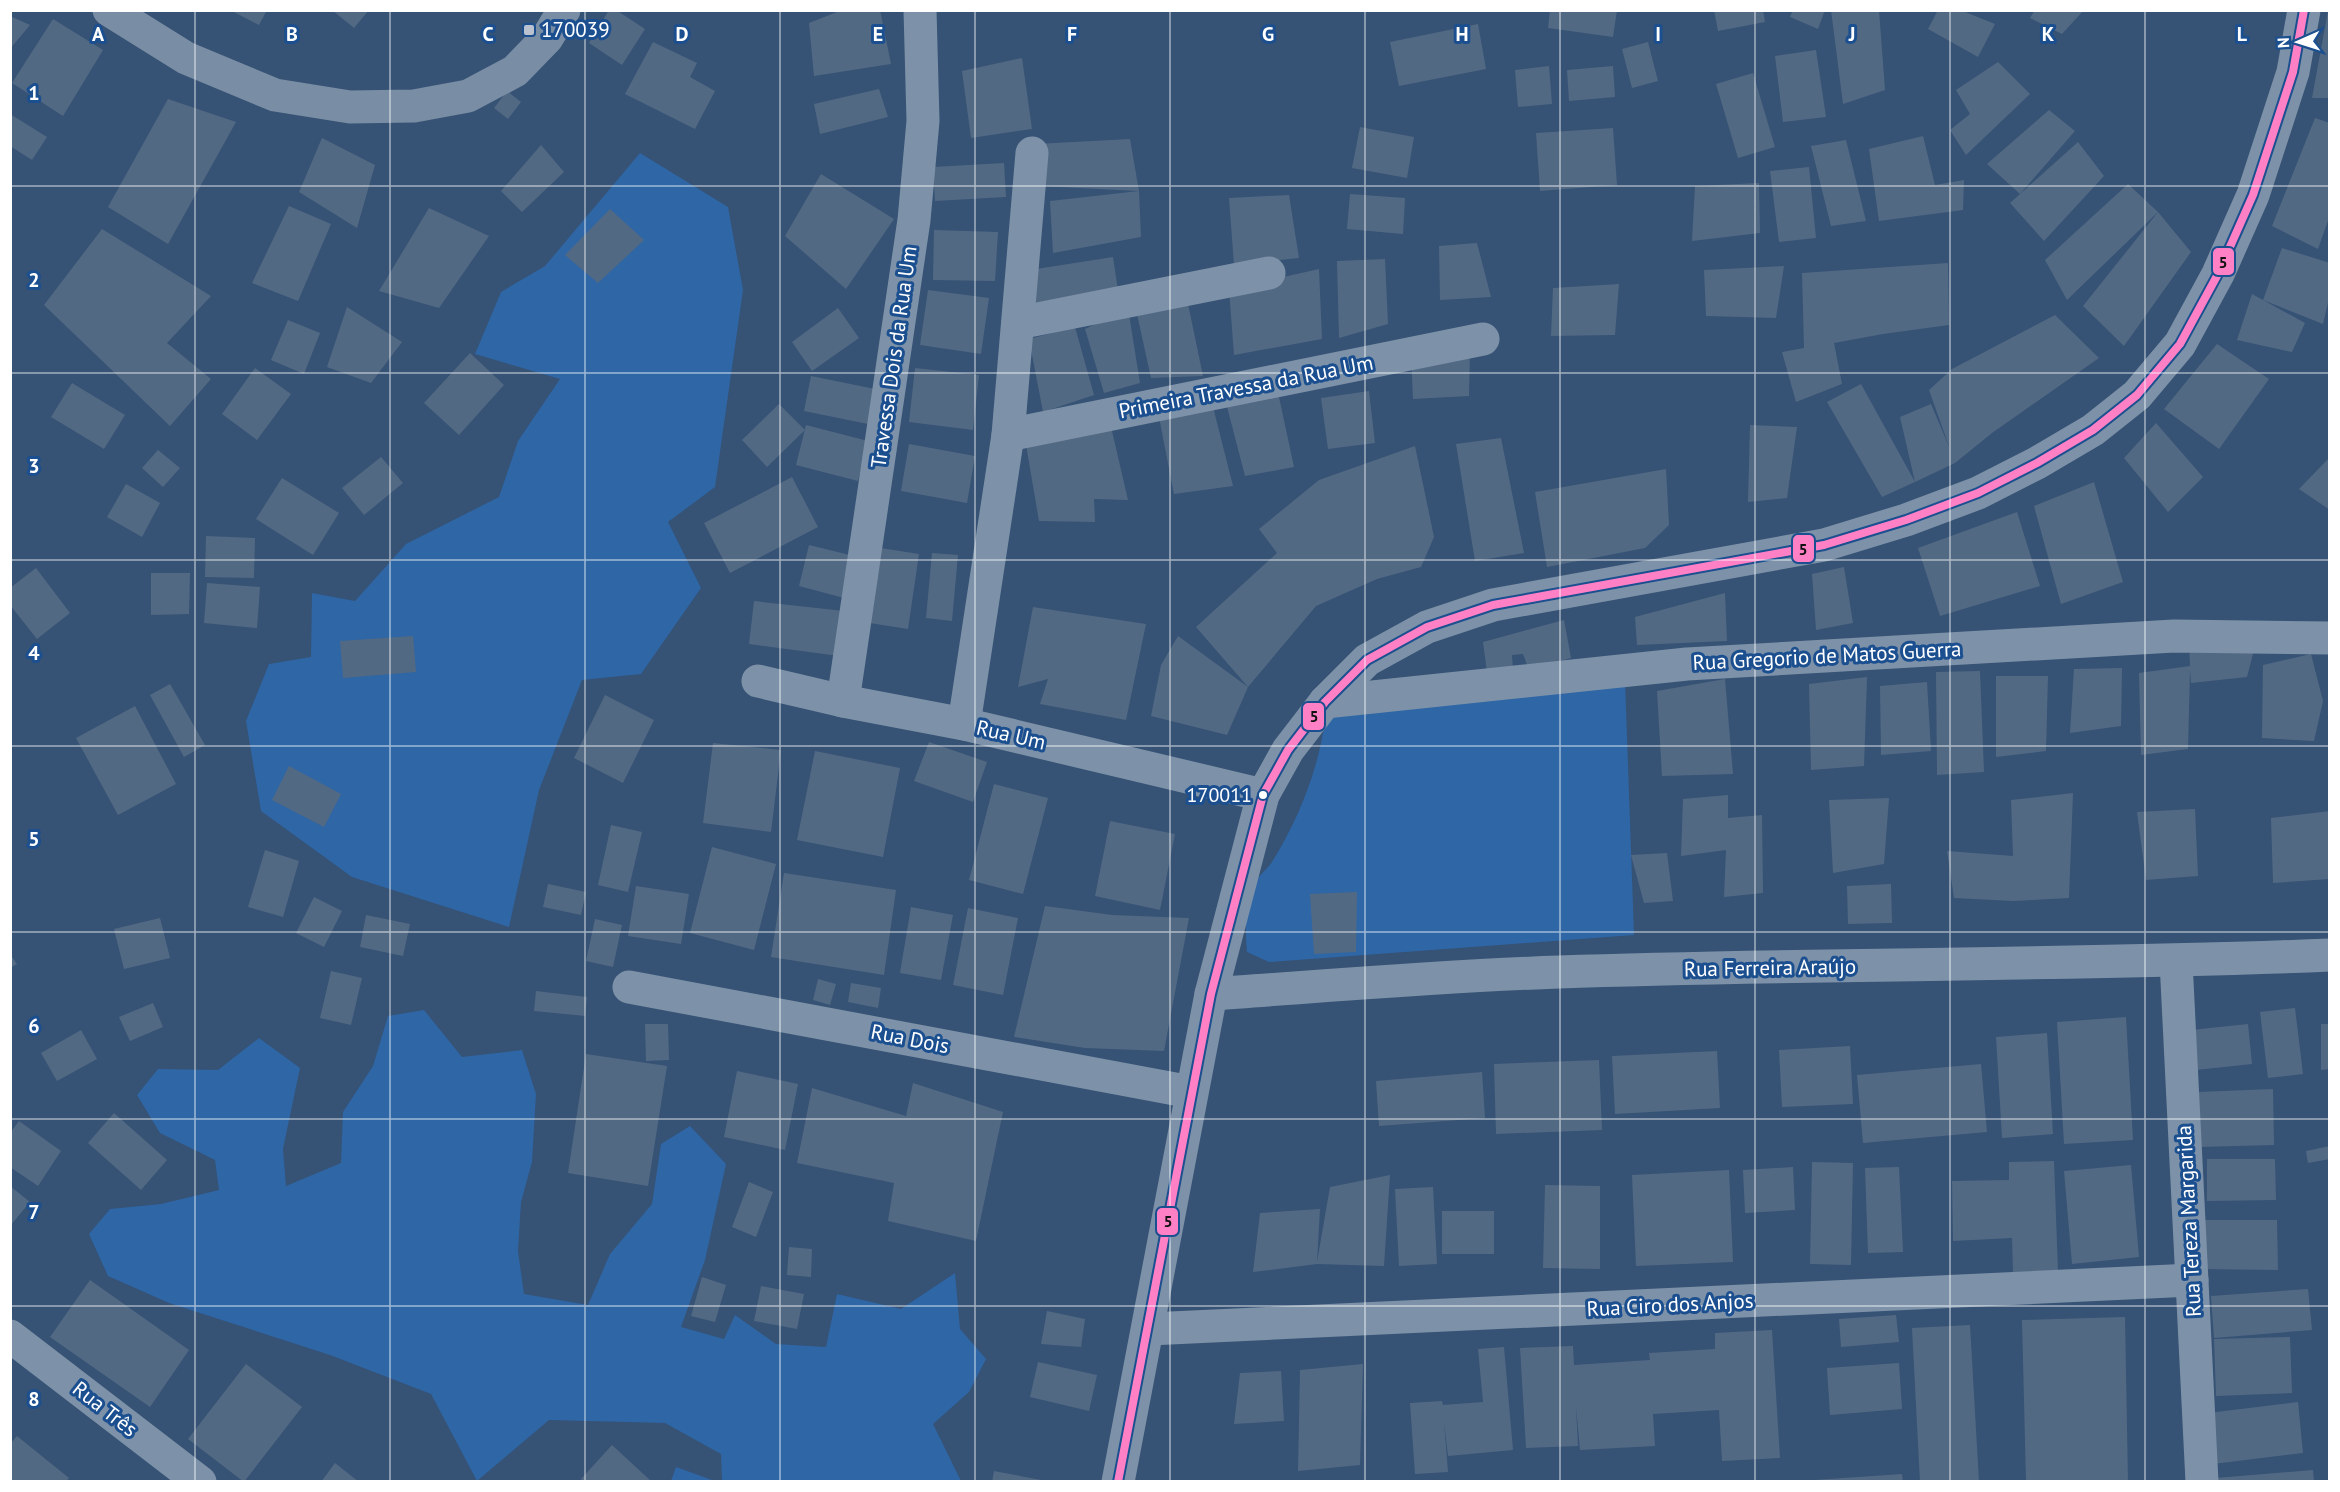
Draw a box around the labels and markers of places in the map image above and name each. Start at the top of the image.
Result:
place label: 170039 [541,16,610,43]
marker: 170039 [522,23,536,37]
place label: 170011 [1187,782,1252,808]
marker: 170011 [1257,789,1269,801]

